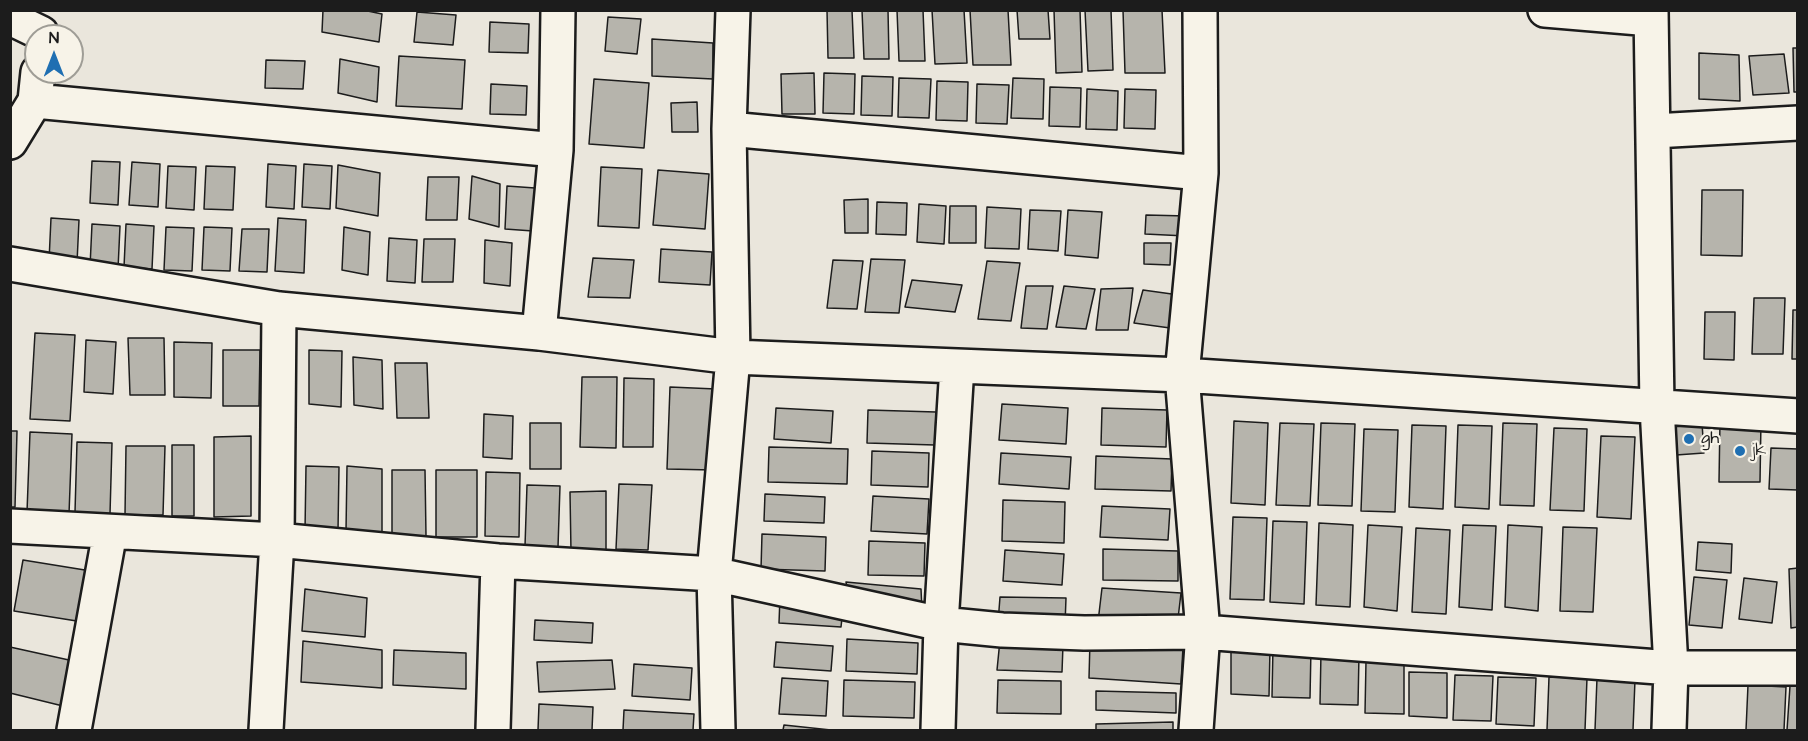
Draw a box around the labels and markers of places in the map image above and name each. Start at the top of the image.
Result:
place label: gh [1701,428,1719,450]
marker: gh [1682,432,1696,446]
place label: jk [1752,440,1766,462]
marker: jk [1733,444,1747,458]

